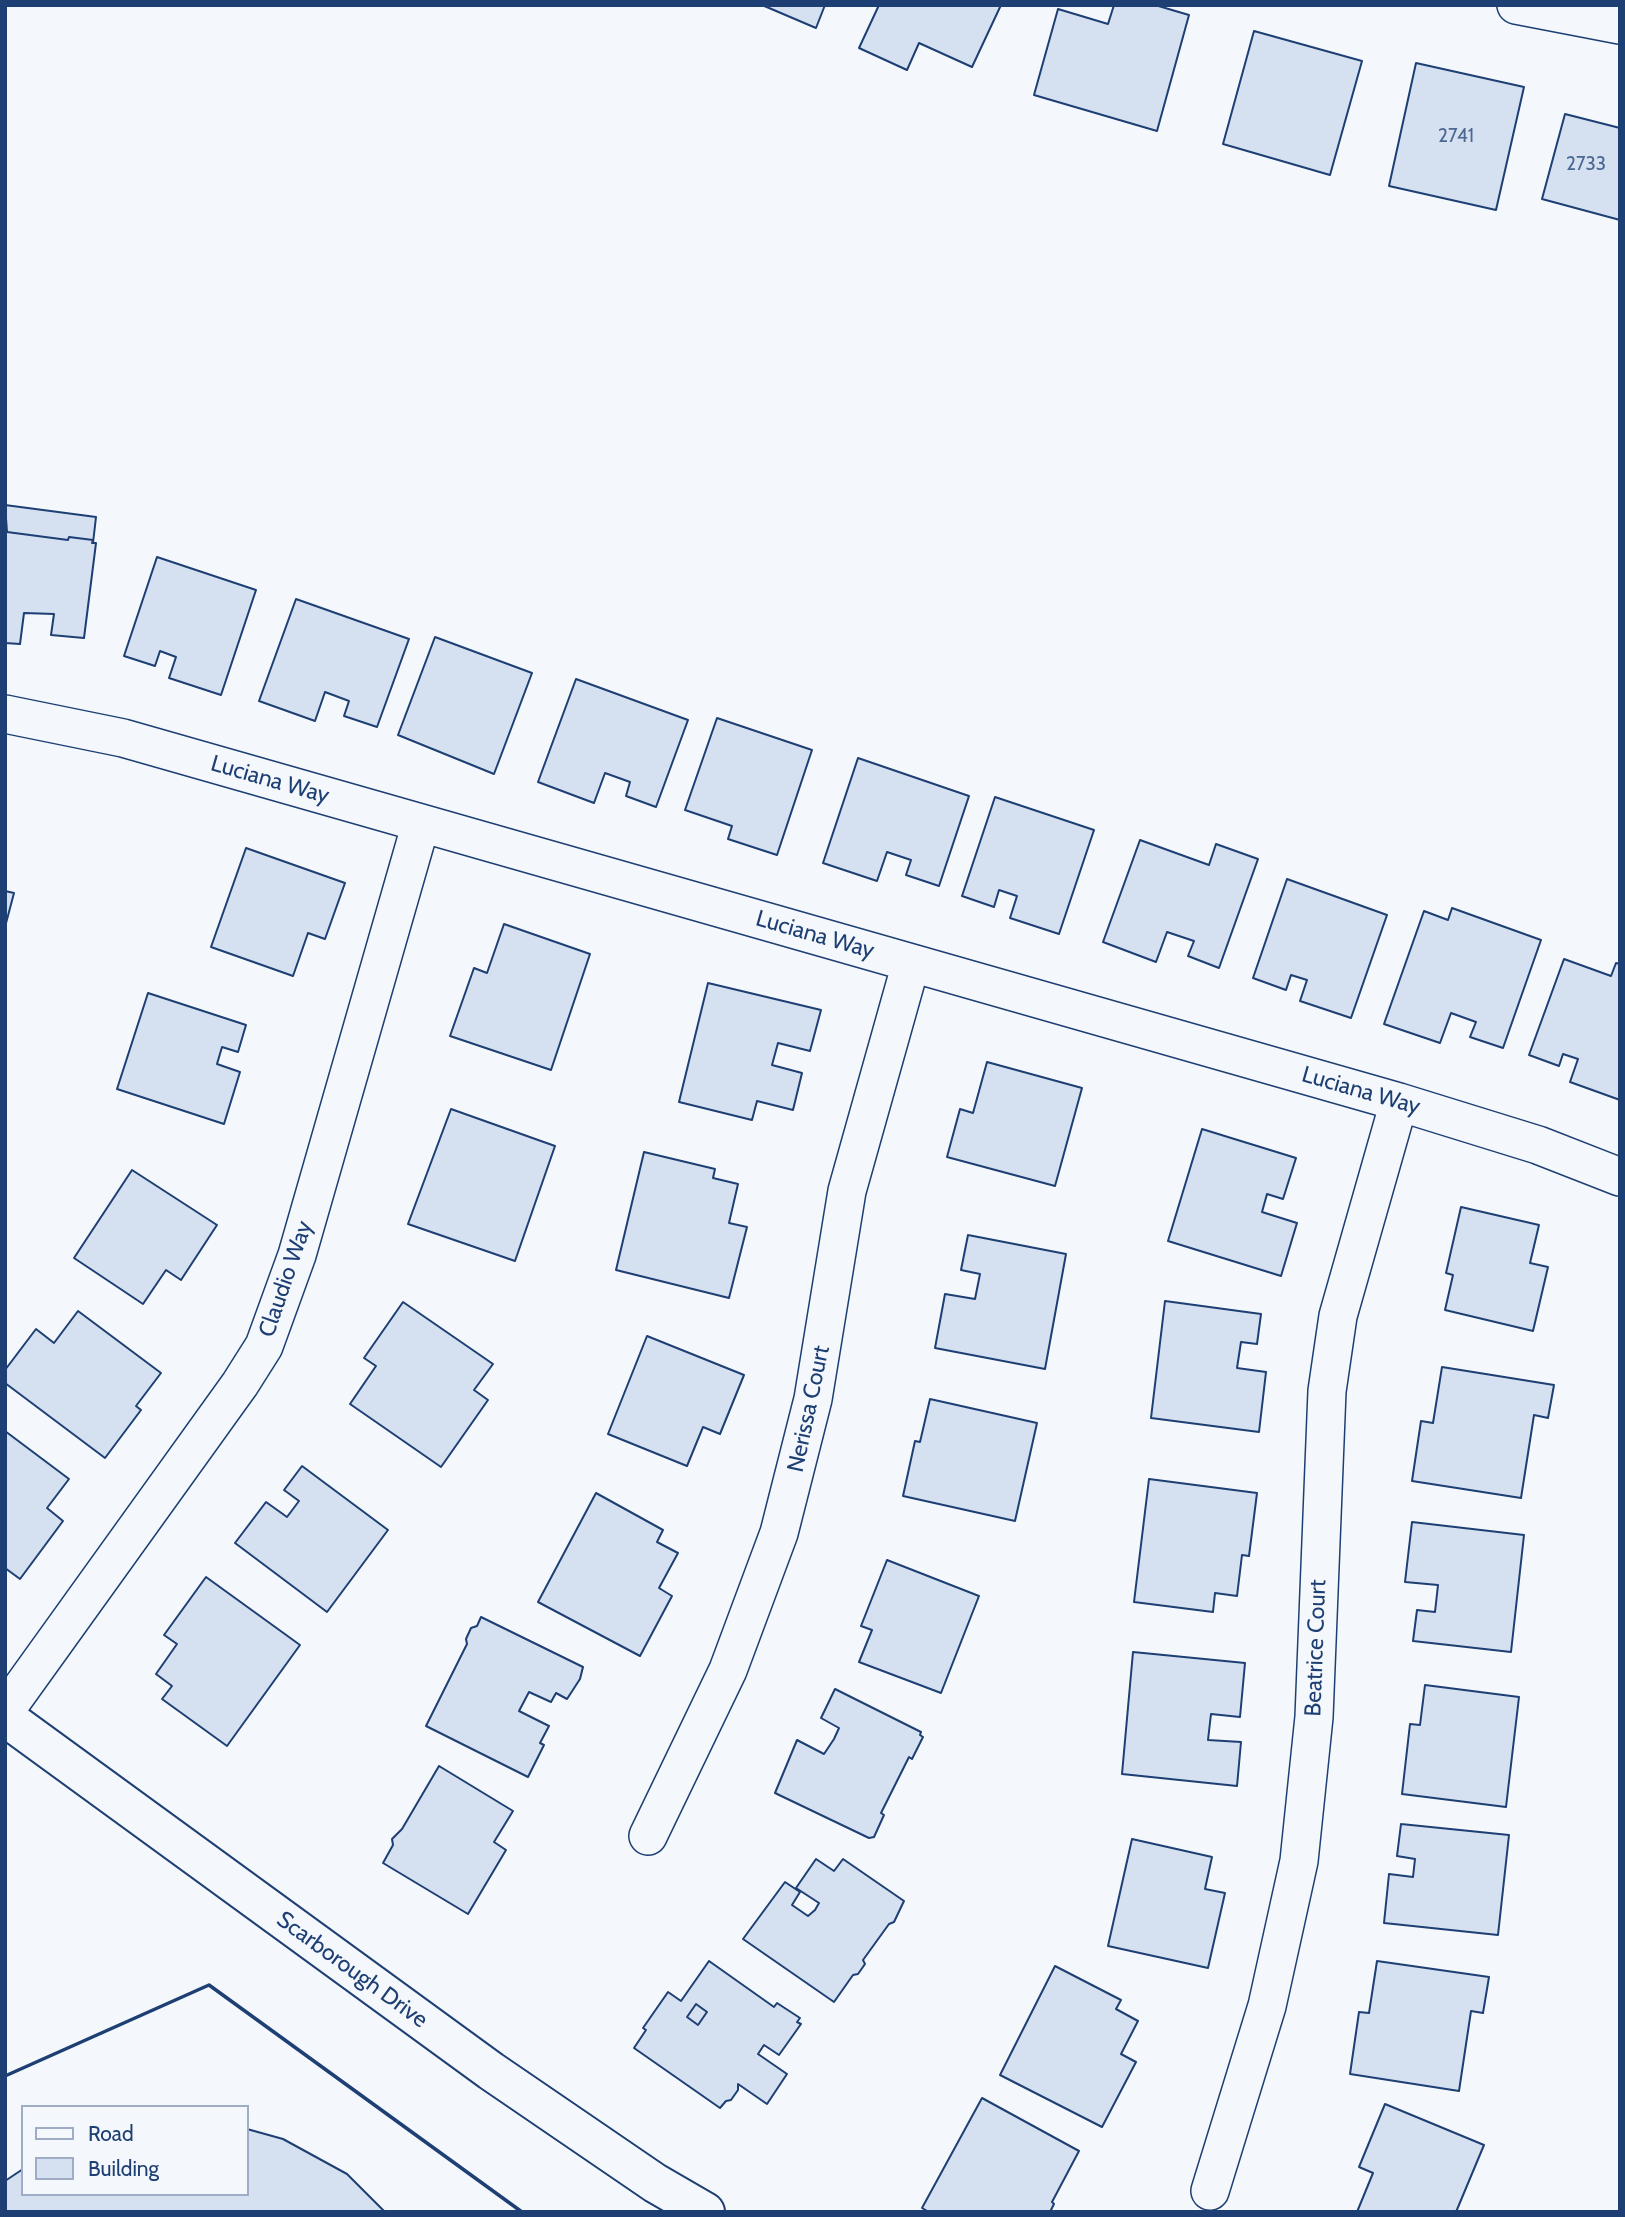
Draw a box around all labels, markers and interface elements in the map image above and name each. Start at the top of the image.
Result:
house number: 2741 [1438,125,1474,147]
house number: 2733 [1566,153,1606,175]
street label: Luciana Way [208,750,332,810]
street label: Luciana Way [753,905,877,965]
street label: Luciana Way [1299,1061,1423,1121]
street label: Claudio Way [253,1217,319,1341]
street label: Nerissa Court [782,1343,836,1475]
street label: Beatrice Court [1300,1579,1332,1717]
street label: Scarborough Drive [271,1906,433,2034]
legend [21,2105,248,2196]
text: Road [88,2121,134,2146]
text: Building [88,2156,159,2181]

